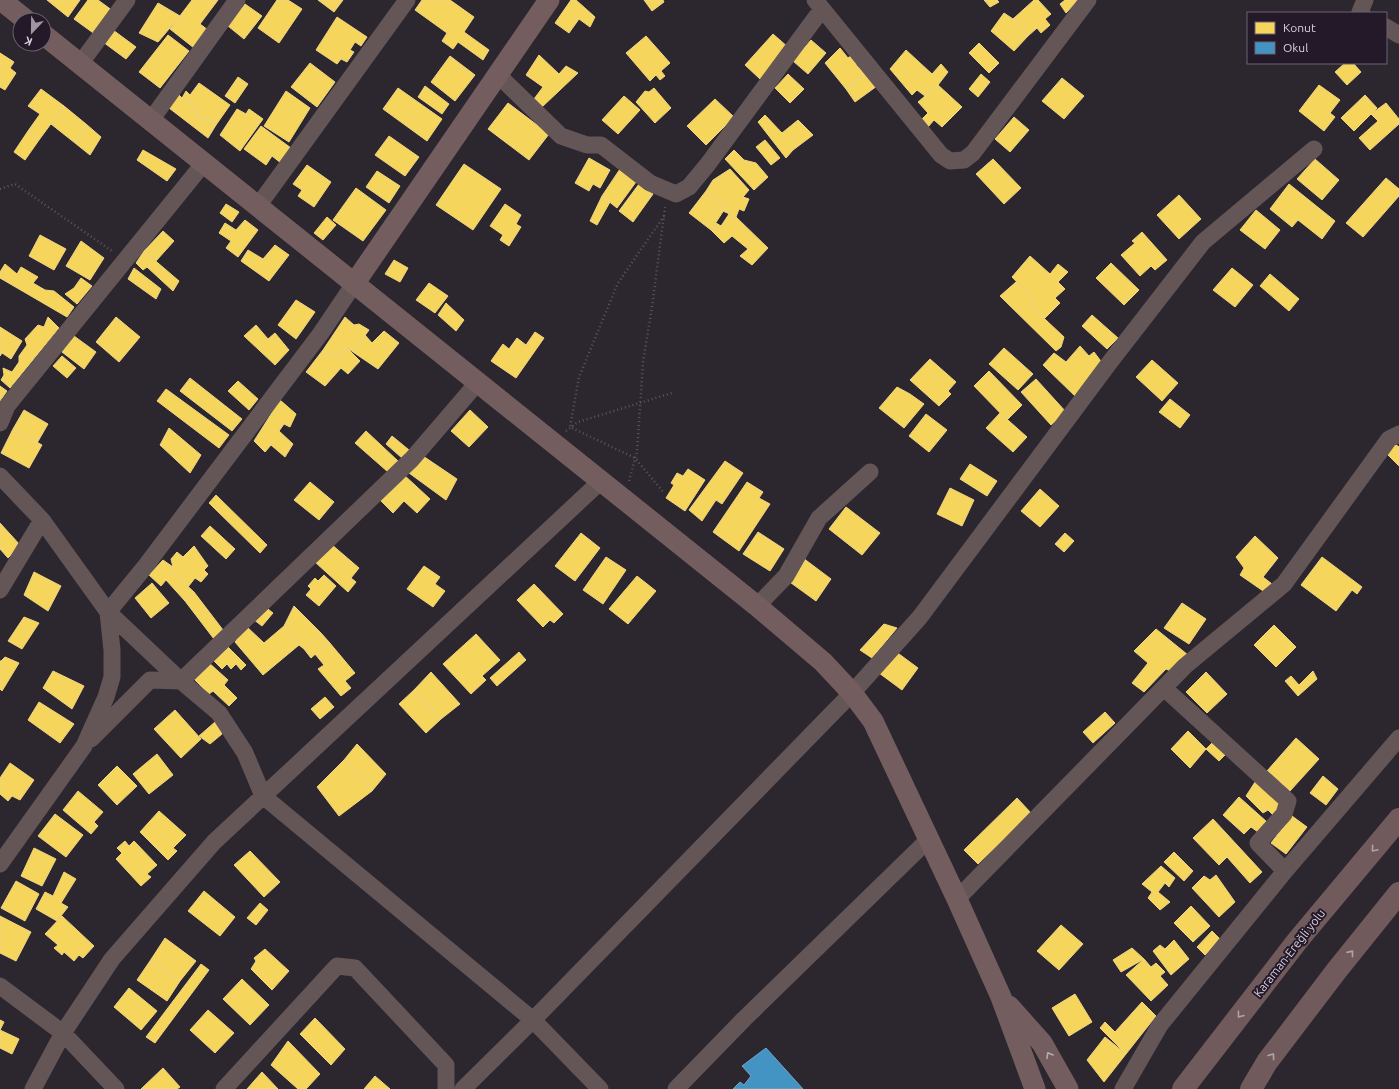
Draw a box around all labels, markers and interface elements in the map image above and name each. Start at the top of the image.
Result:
north arrow [12,12,52,52]
legend [1247,12,1387,64]
text: Konut [1283,21,1316,34]
text: K [22,34,34,48]
text: Okul [1283,41,1308,54]
one-way arrow [1372,844,1379,851]
street label: Karaman-Ereğli yolu [1251,907,1327,999]
one-way arrow [1346,950,1353,958]
one-way arrow [1238,1011,1245,1018]
one-way arrow [1046,1052,1053,1059]
one-way arrow [1267,1054,1274,1061]

